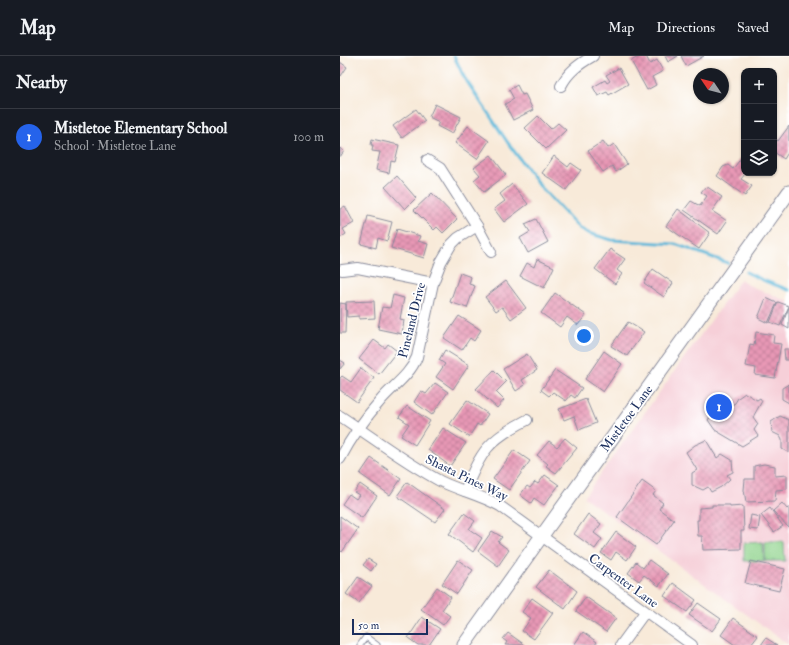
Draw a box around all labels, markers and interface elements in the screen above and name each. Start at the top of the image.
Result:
text: Map [20,16,56,40]
text: Map [608,19,634,36]
text: Directions [656,19,715,36]
text: Saved [737,19,769,36]
north arrow [693,68,729,104]
map controls [741,68,777,176]
button: + [741,68,777,104]
text: Nearby [16,72,67,93]
button: − [741,104,777,140]
text: Mistletoe Elementary School [54,119,227,138]
text: 1 [27,129,31,145]
text: 100 m [293,129,324,145]
text: School · Mistletoe Lane [54,138,176,154]
button: layers [741,140,777,176]
street label: Pineland Drive [395,280,429,360]
your location [574,326,594,346]
street label: Mistletoe Lane [597,382,657,455]
pin: 1 [706,392,732,422]
street label: Shasta Pines Way [422,451,511,506]
street label: Carpenter Lane [585,550,662,613]
scale bar [352,617,428,636]
text: 50 m [358,619,379,632]

